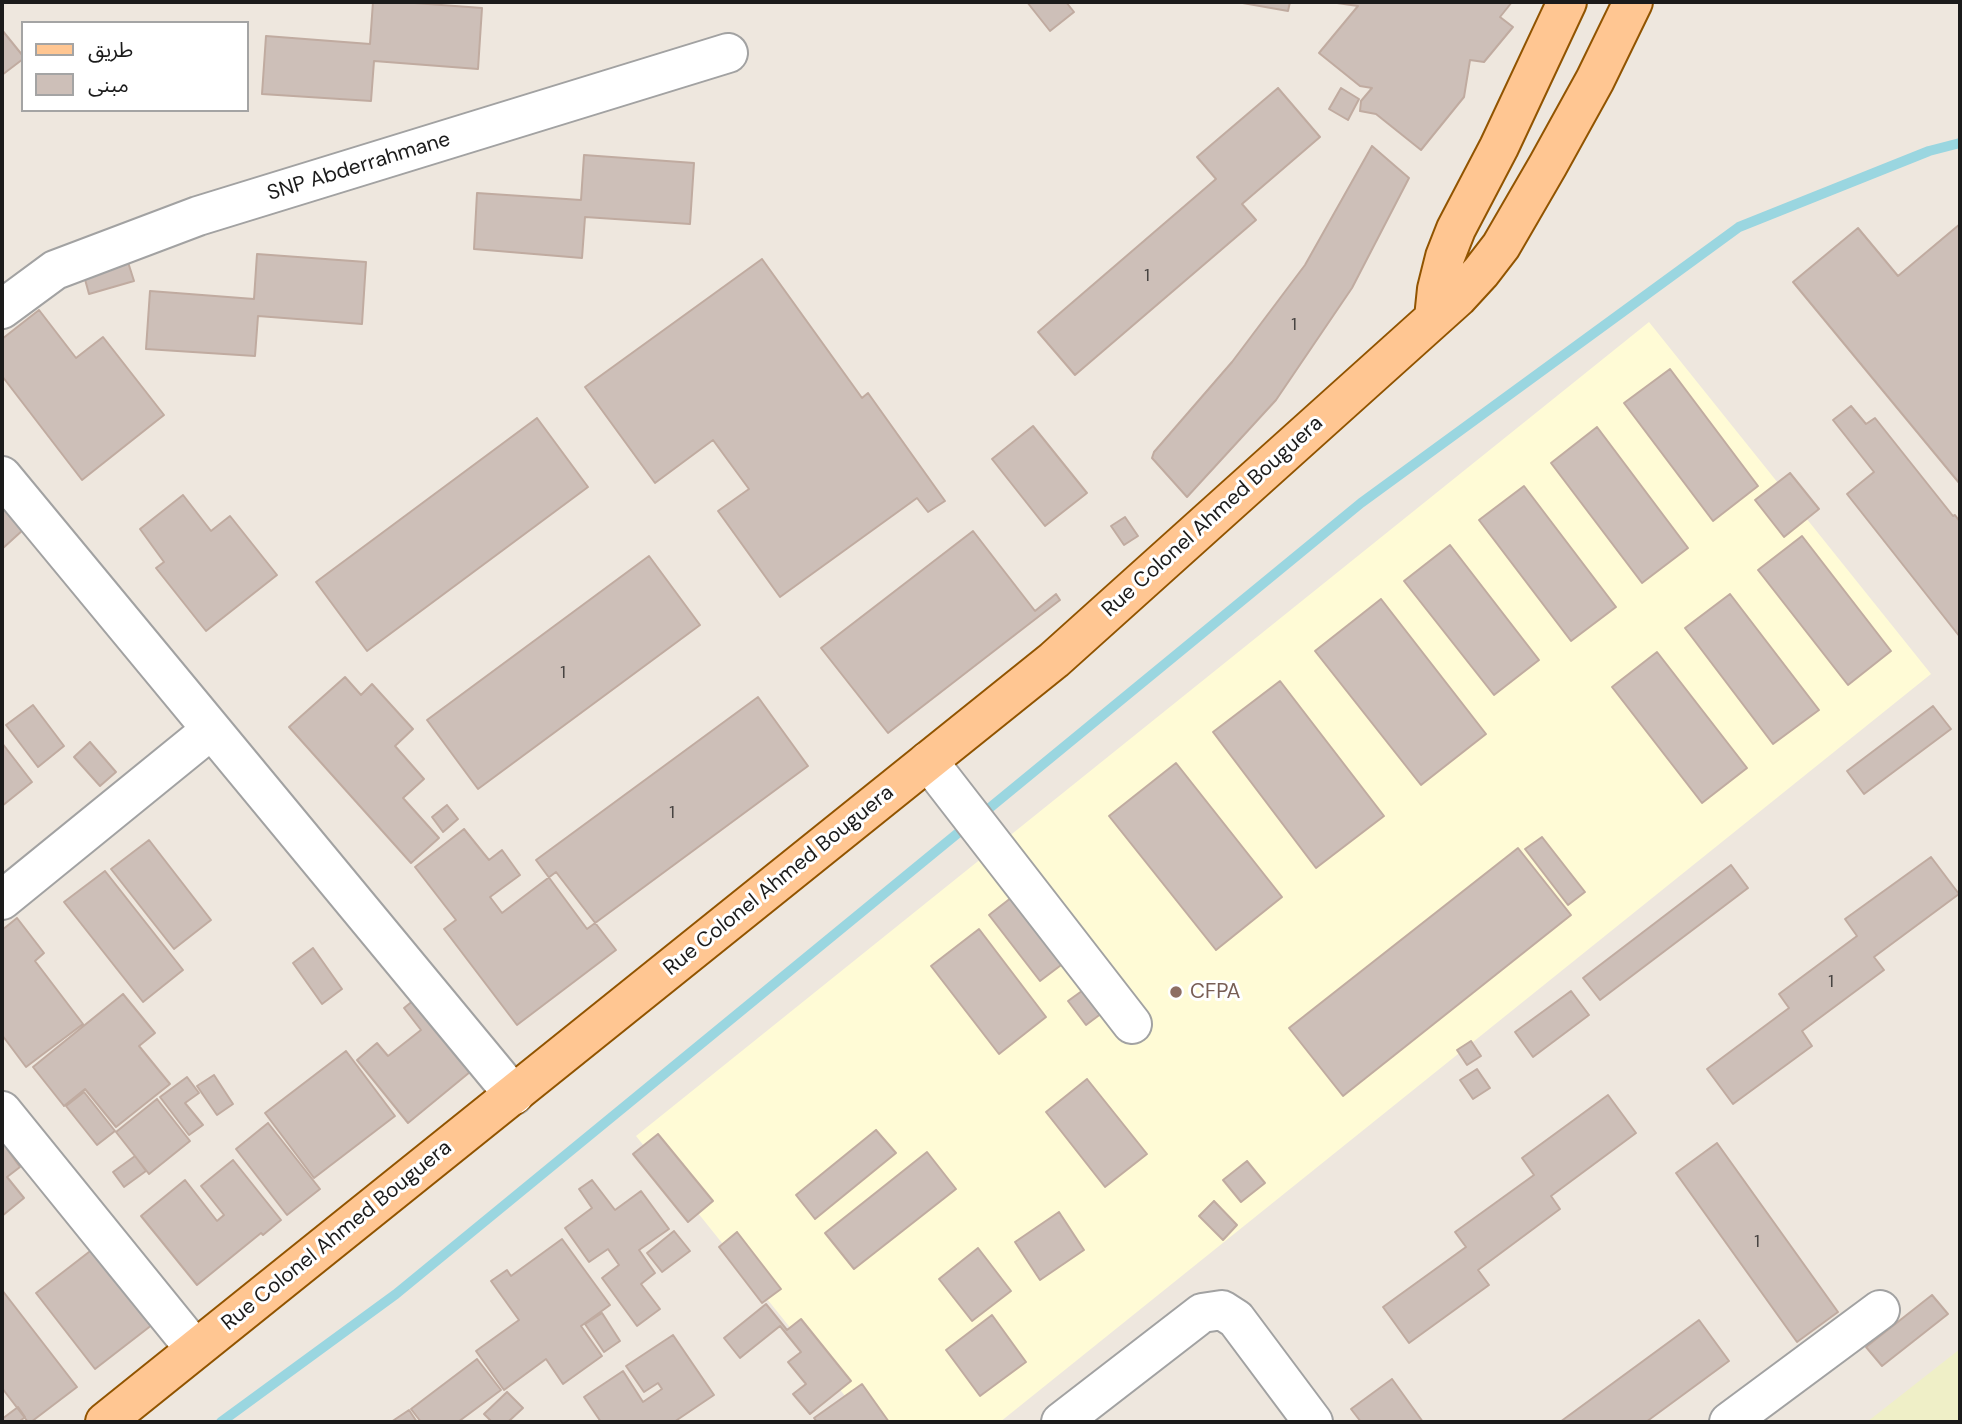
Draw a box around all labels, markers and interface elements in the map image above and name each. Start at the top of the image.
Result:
legend [21,21,248,112]
text: طريق [88,36,133,64]
text: مبنى [88,71,129,99]
street label: SNP Abderrahmane [265,127,453,207]
house number: 1 [1144,265,1150,287]
house number: 1 [1291,314,1297,336]
street label: Rue Colonel Ahmed Bouguera [1097,411,1329,623]
house number: 1 [560,662,566,684]
street label: Rue Colonel Ahmed Bouguera [659,780,899,982]
house number: 1 [669,802,675,824]
house number: 1 [1828,971,1834,993]
place label: CFPA [1190,979,1241,1005]
marker: CFPA [1168,984,1184,1000]
street label: Rue Colonel Ahmed Bouguera [217,1135,457,1337]
house number: 1 [1754,1231,1760,1253]

